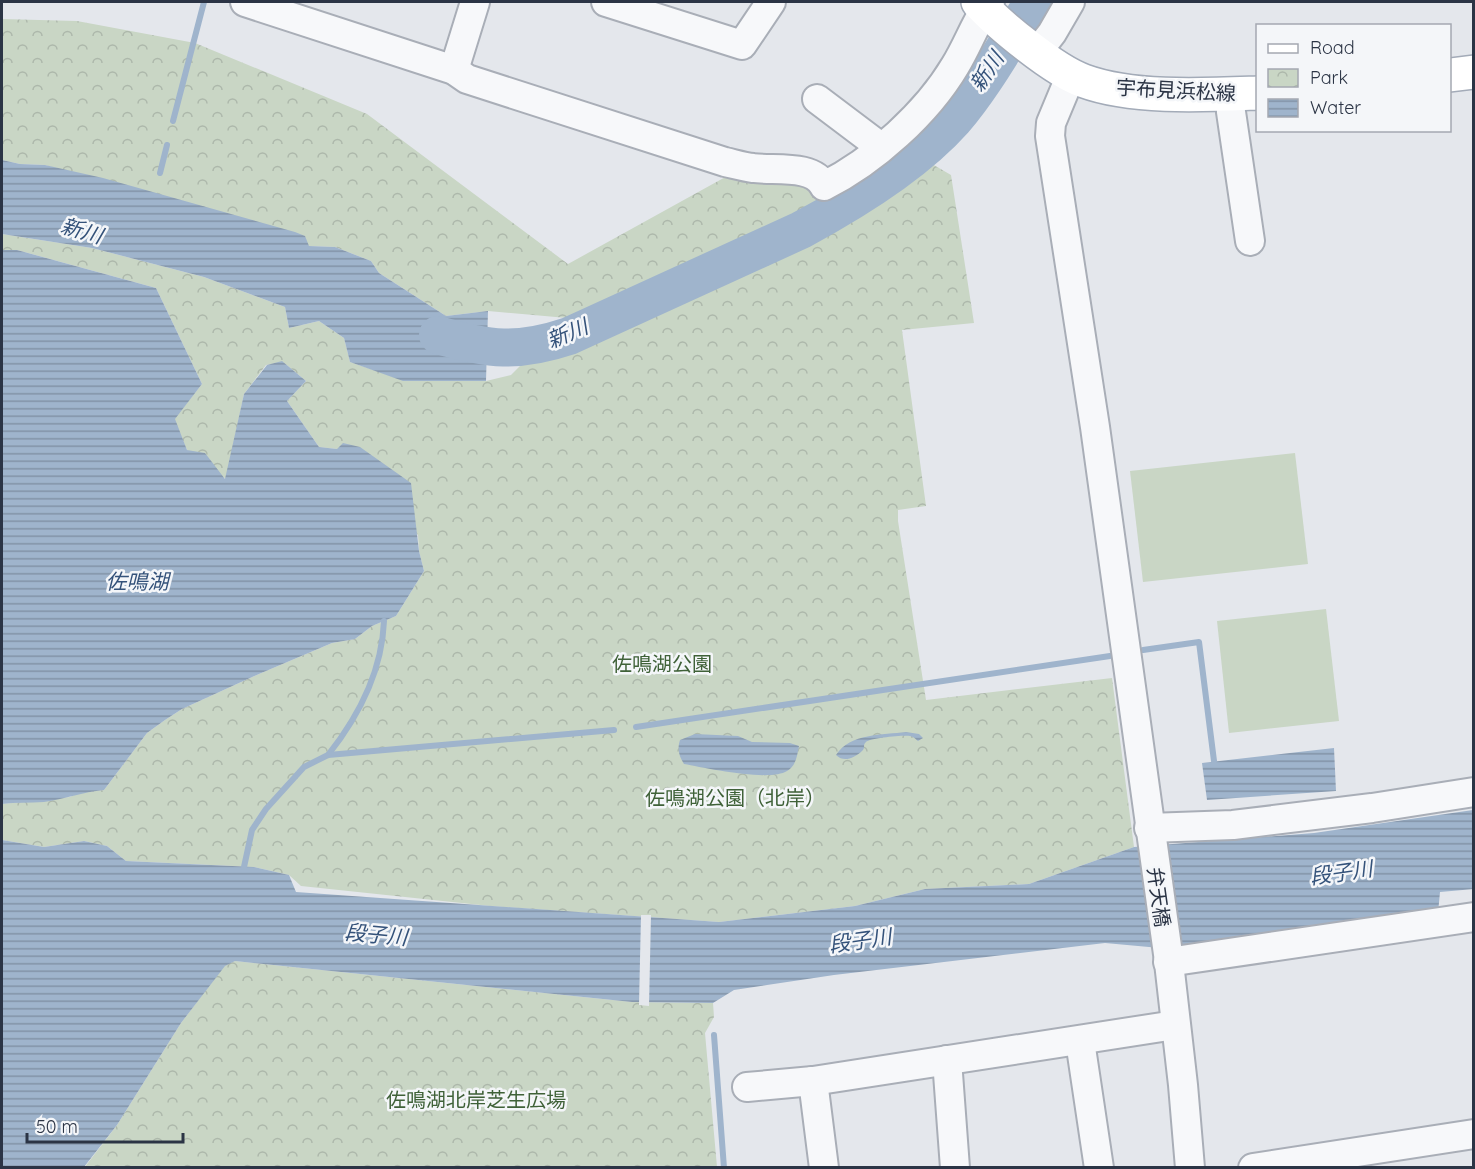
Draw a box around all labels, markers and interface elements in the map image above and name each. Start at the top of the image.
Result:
legend [1256,24,1451,132]
text: Road [1310,36,1355,59]
water label: 新川 [963,45,1010,96]
text: Park [1310,66,1348,89]
street label: 宇布見浜松線 [1115,74,1237,106]
text: Water [1310,96,1361,119]
water label: 新川 [58,212,108,249]
water label: 新川 [543,312,593,353]
water label: 佐鳴湖 [106,568,171,594]
park label: 佐鳴湖公園 [612,651,712,676]
park label: 佐鳴湖公園（北岸） [645,785,825,810]
water label: 段子川 [1308,854,1376,889]
street label: 弁天橋 [1142,866,1176,928]
water label: 段子川 [343,918,411,950]
water label: 段子川 [827,922,895,957]
park label: 佐鳴湖北岸芝生広場 [386,1087,566,1112]
scale bar [27,1106,183,1144]
text: 50 m [36,1115,78,1138]

